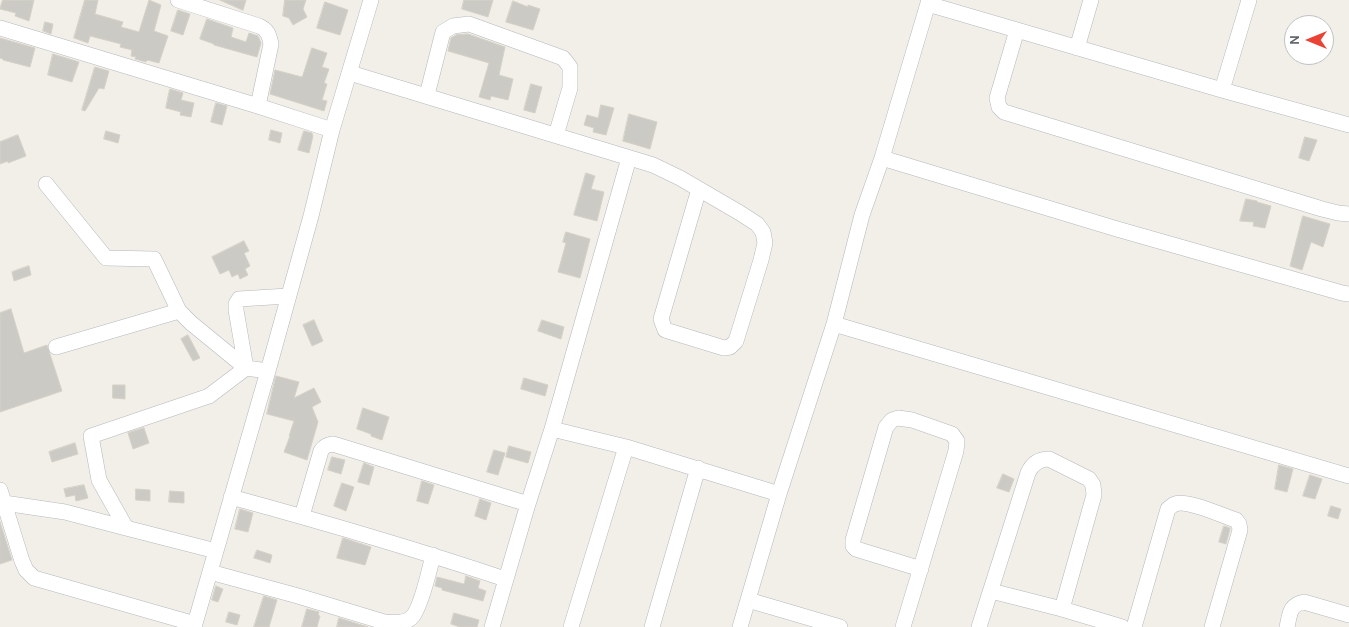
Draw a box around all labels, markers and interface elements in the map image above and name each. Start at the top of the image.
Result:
north arrow [1284,15,1334,65]
text: N [1286,35,1303,45]

